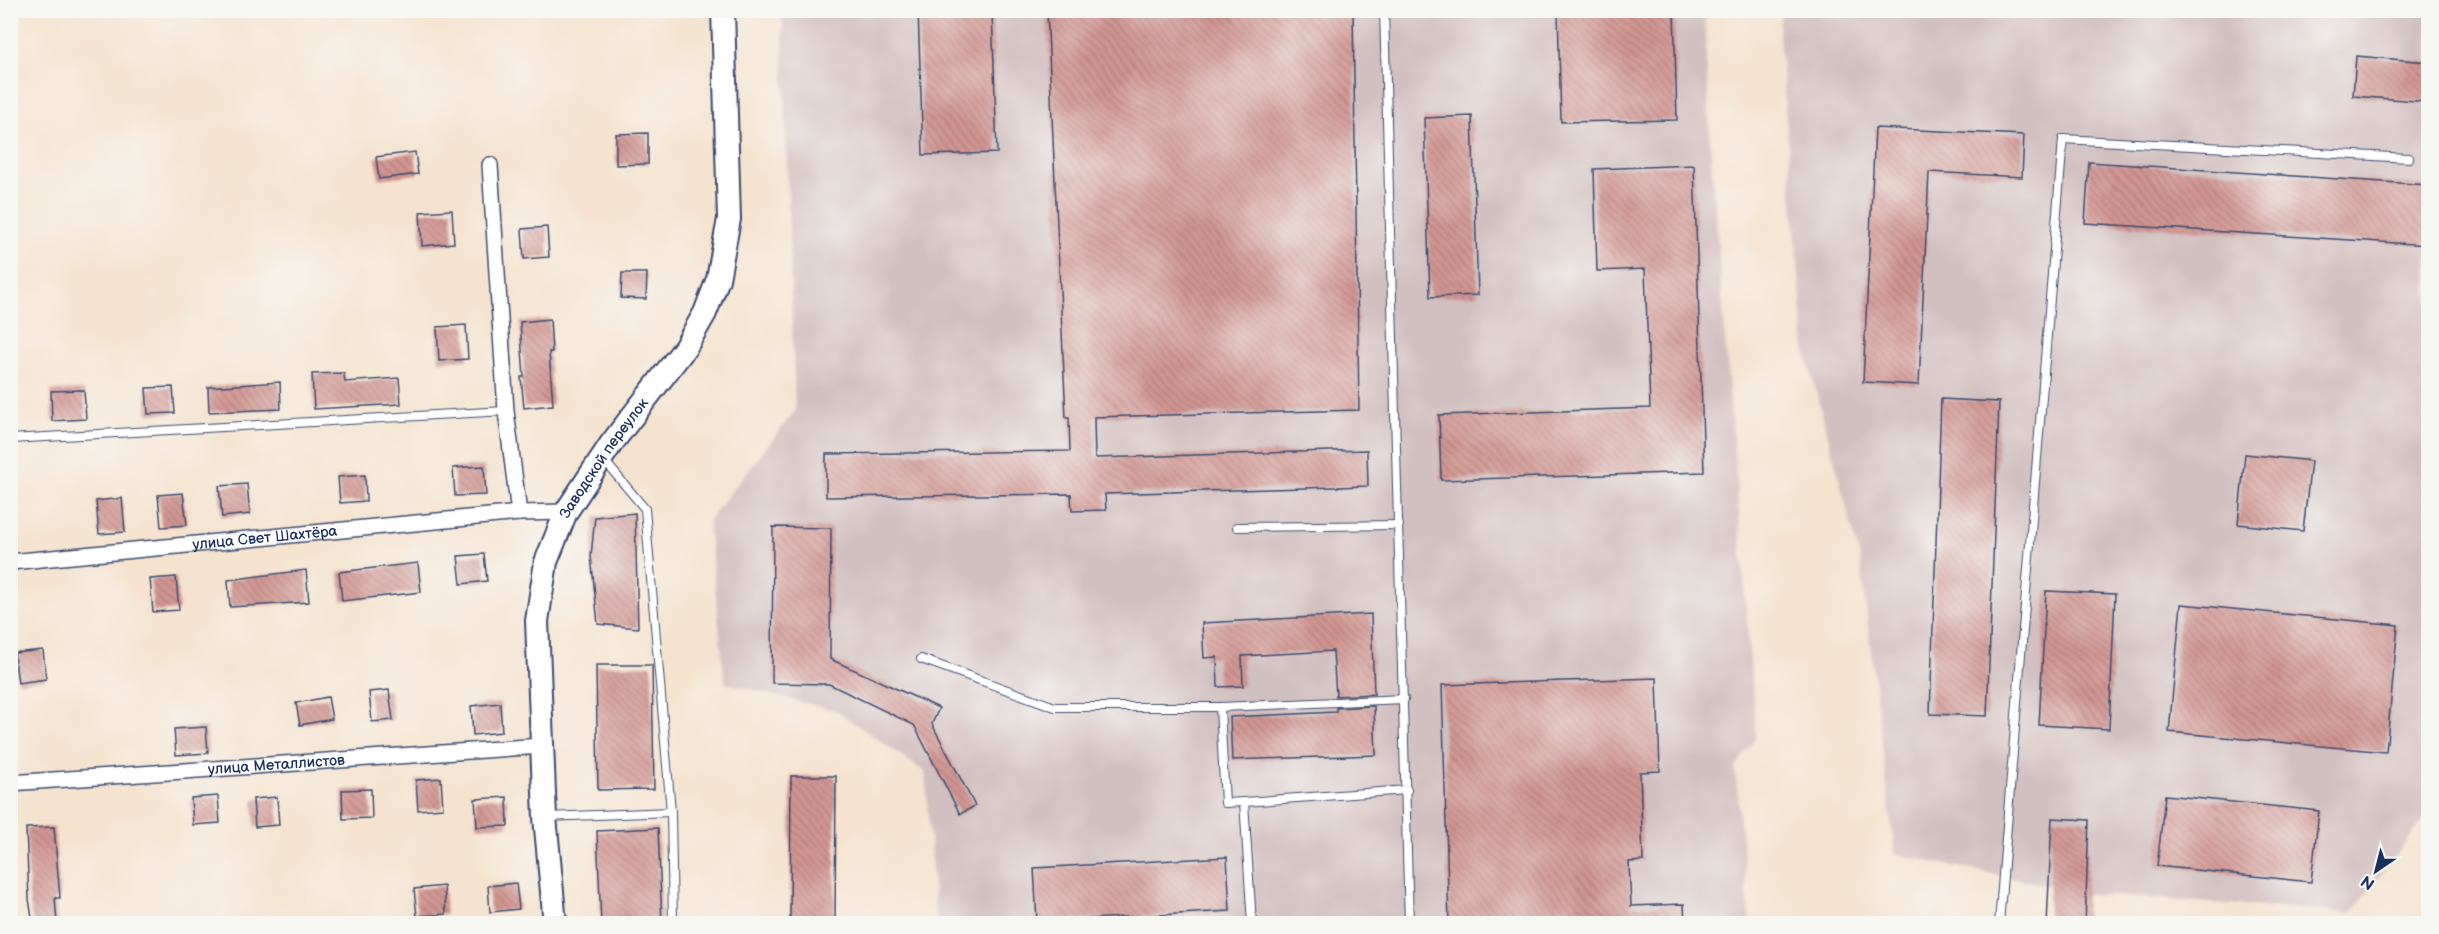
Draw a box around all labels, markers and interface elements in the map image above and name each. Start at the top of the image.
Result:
street label: Заводской переулок [556,394,653,521]
street label: улица Свет Шахтёра [192,522,338,554]
street label: улица Металлистов [207,751,346,779]
north arrow [2346,841,2406,901]
text: N [2358,871,2379,893]

